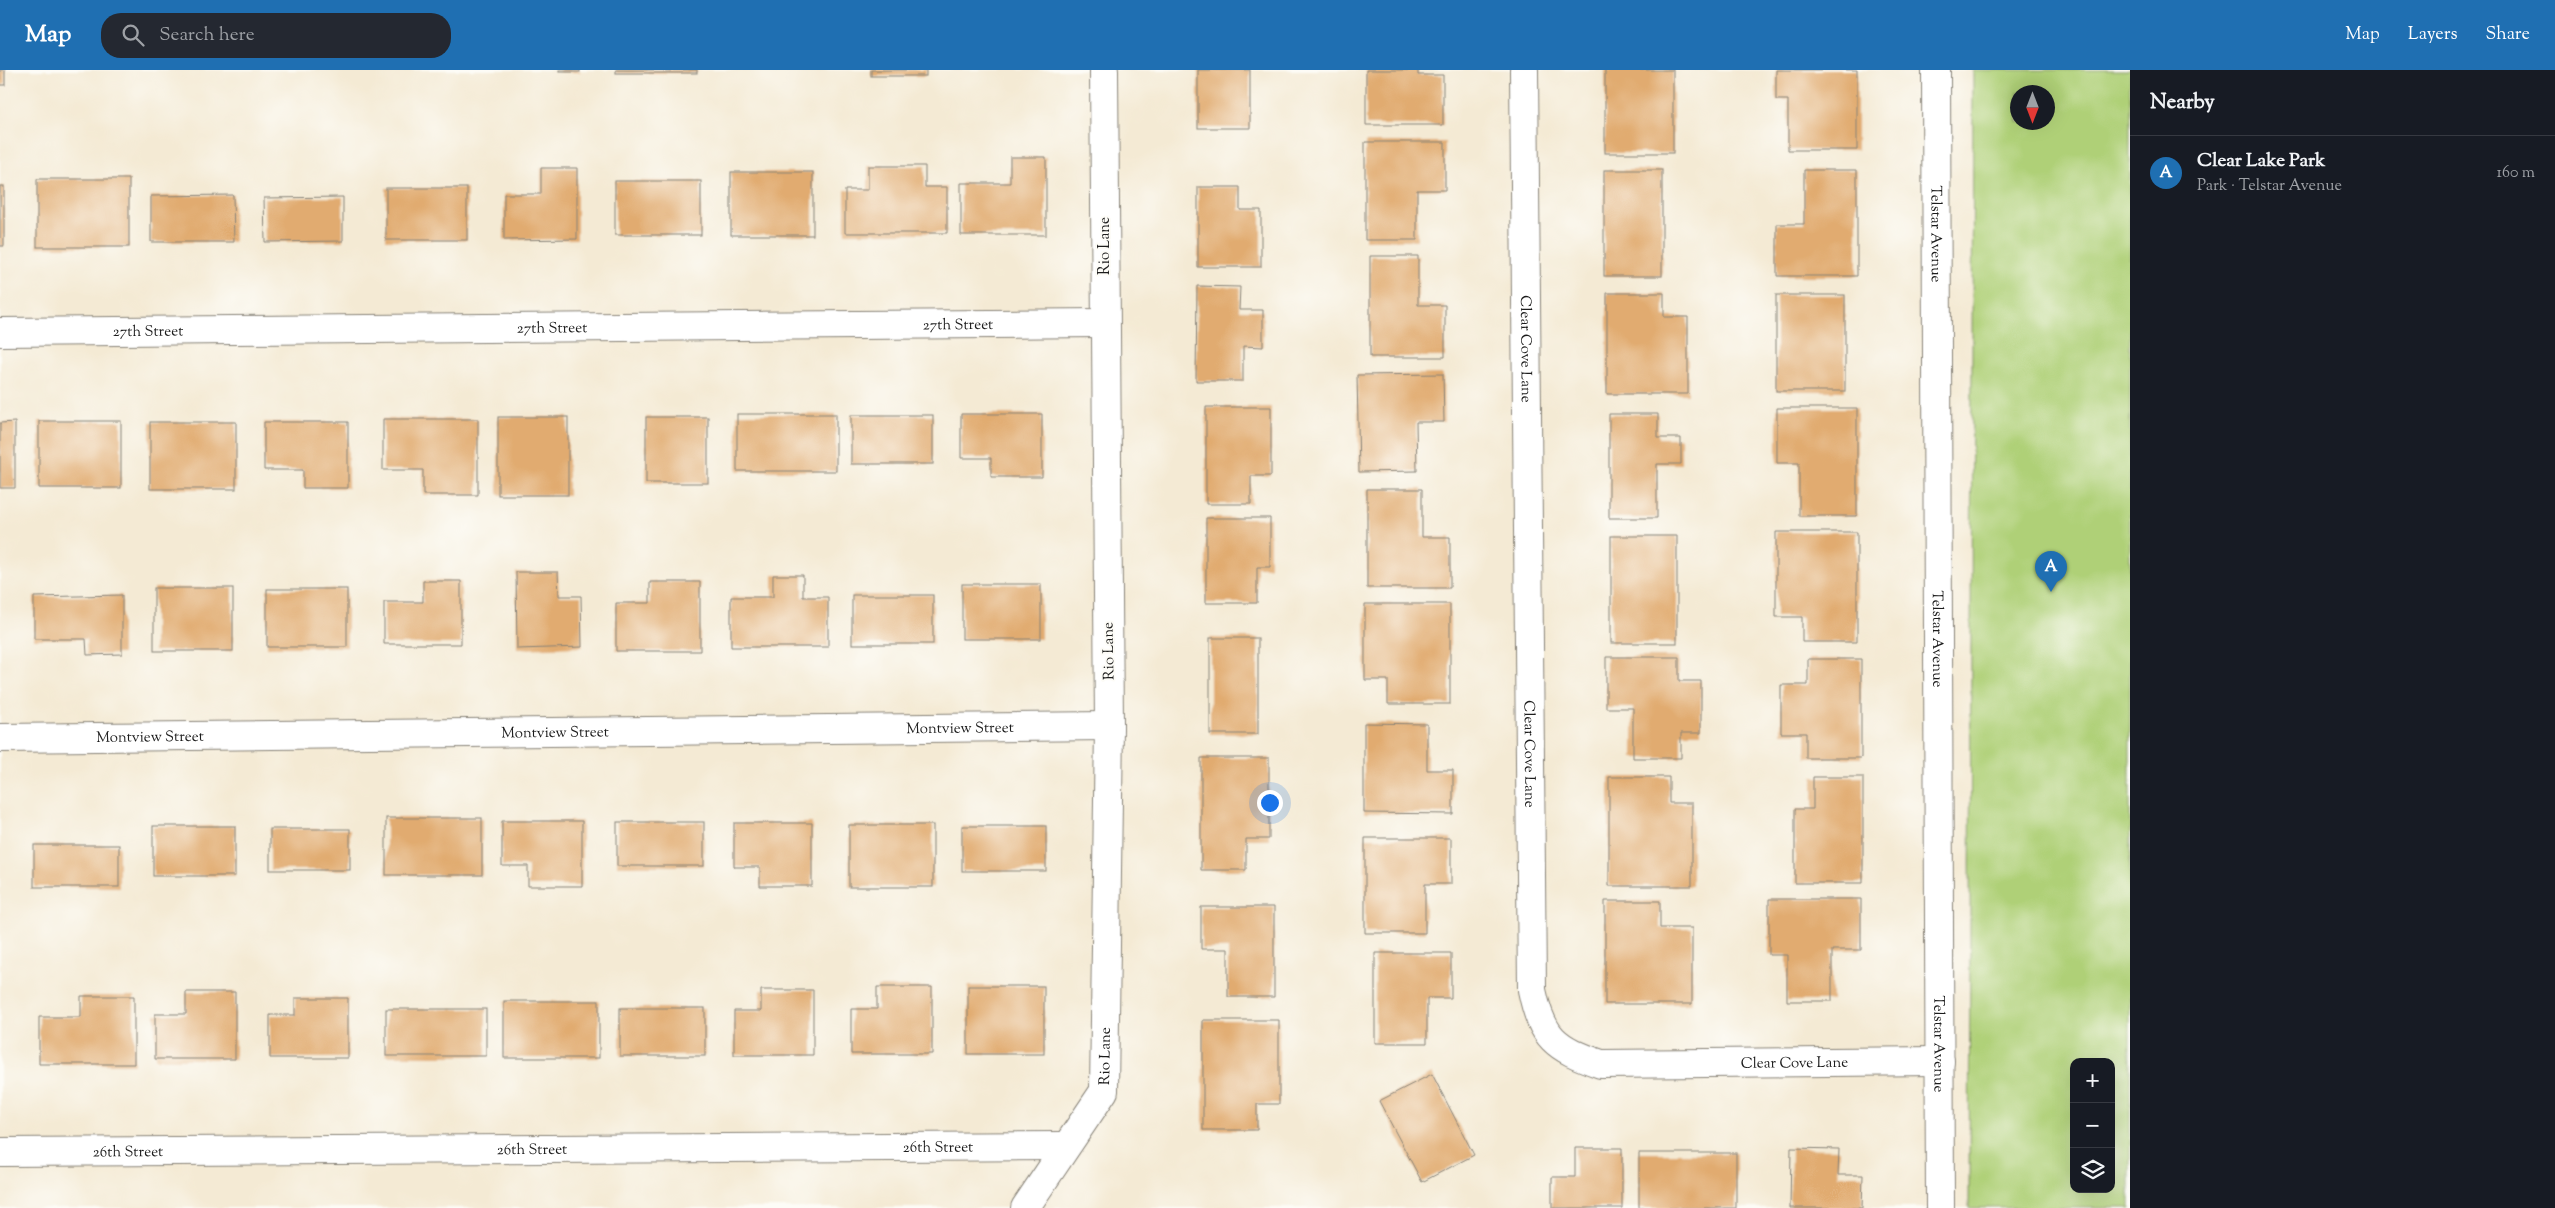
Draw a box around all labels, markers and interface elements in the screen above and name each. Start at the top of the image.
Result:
search box [101,13,451,58]
text: Map [25,18,71,52]
icon: search [119,21,147,49]
text: Search here [159,22,255,49]
text: Map [2345,22,2380,48]
text: Layers [2408,22,2458,48]
text: Share [2486,22,2530,48]
north arrow [2010,85,2055,130]
text: Nearby [2150,88,2215,118]
text: Clear Lake Park [2197,148,2325,175]
text: A [2160,162,2173,185]
text: 160 m [2497,162,2535,185]
text: Park · Telstar Avenue [2197,175,2342,198]
street label: Telstar Avenue [1924,185,1946,283]
street label: Rio Lane [1095,217,1116,275]
street label: Clear Cove Lane [1514,295,1536,403]
street label: 27th Street [923,315,993,336]
street label: 27th Street [517,318,587,340]
street label: 27th Street [113,322,183,343]
pin: A [2035,551,2067,592]
street label: Telstar Avenue [1926,590,1947,688]
street label: Rio Lane [1098,622,1121,680]
street label: Clear Cove Lane [1517,700,1539,808]
street label: Montview Street [906,718,1014,740]
street label: Montview Street [501,722,609,745]
street label: Montview Street [96,727,204,749]
your location [1257,790,1283,816]
street label: Telstar Avenue [1927,995,1949,1093]
street label: Rio Lane [1095,1027,1117,1085]
street label: Clear Cove Lane [1741,1053,1848,1075]
map controls [2070,1058,2115,1193]
button: + [2070,1058,2115,1103]
button: − [2070,1103,2115,1148]
street label: 26th Street [903,1138,973,1159]
street label: 26th Street [497,1140,567,1161]
street label: 26th Street [93,1142,163,1163]
button: layers [2070,1148,2115,1193]

